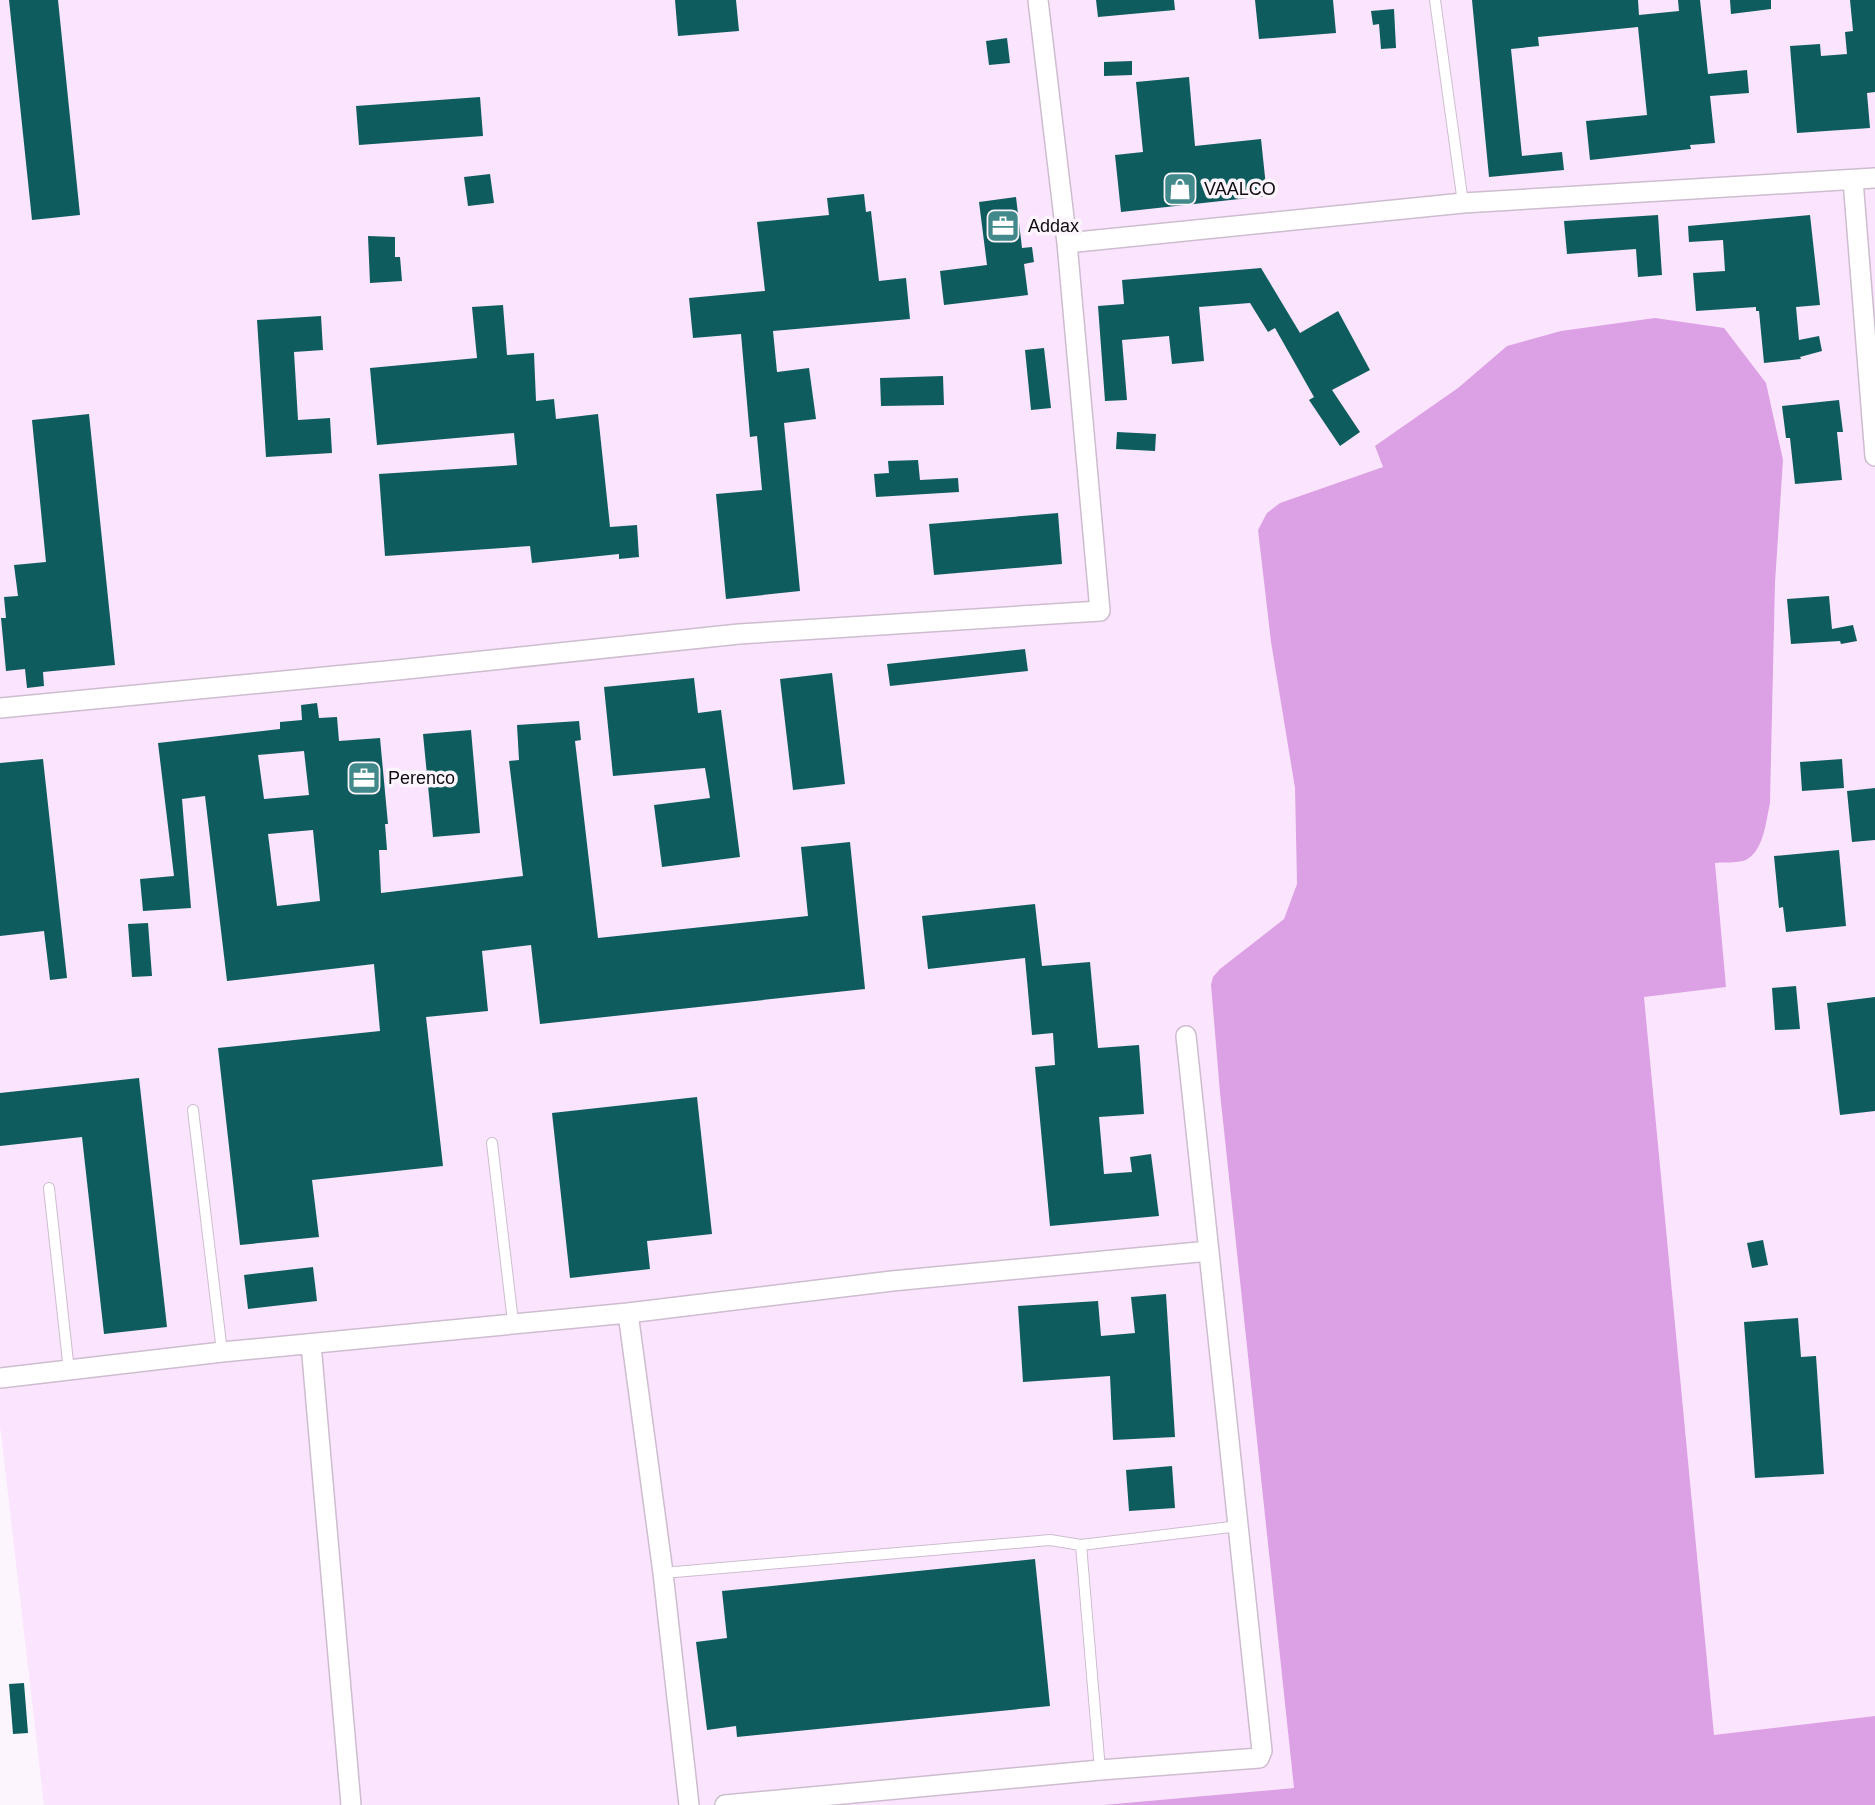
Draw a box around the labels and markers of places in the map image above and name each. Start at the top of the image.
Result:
shop icon: VAALCO [1161,170,1199,208]
place label: VAALCO [1204,179,1276,199]
office icon: Addax [984,207,1022,245]
place label: Addax [1028,216,1079,236]
office icon: Perenco [345,759,383,797]
place label: Perenco [388,768,455,788]

